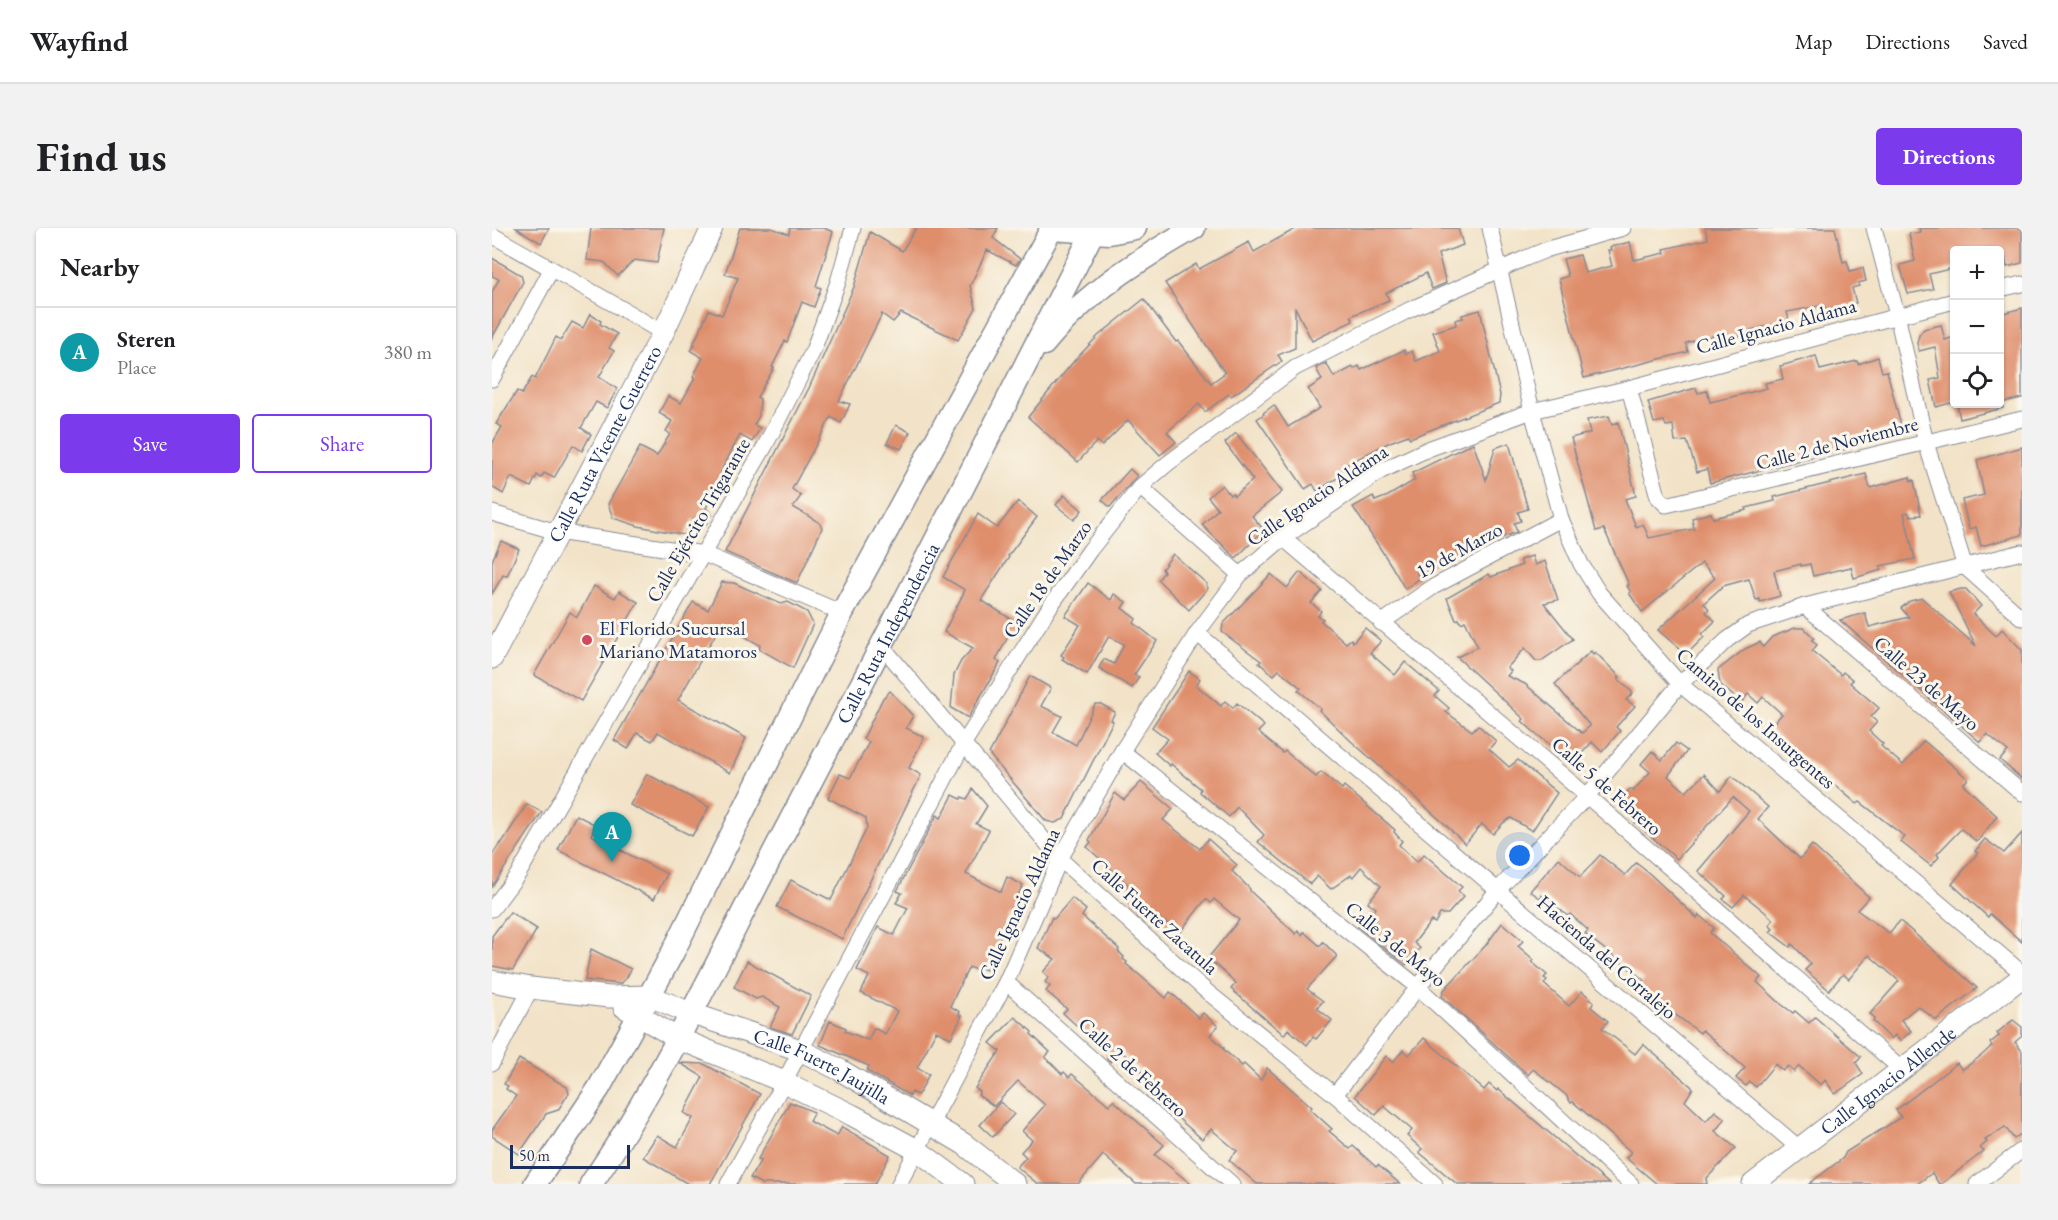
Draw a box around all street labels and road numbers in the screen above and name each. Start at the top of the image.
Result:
street label: Calle Ignacio Aldama [1693,292,1859,360]
street label: Calle Ruta Vicente Guerrero [542,341,667,547]
street label: Calle 2 de Noviembre [1753,410,1921,476]
street label: Calle Ejército Trigarante [640,433,756,607]
street label: Calle Ignacio Aldama [1241,438,1393,552]
street label: Calle 18 de Marzo [997,515,1097,643]
street label: 19 de Marzo [1411,516,1507,584]
street label: Calle Ruta Independencia [830,538,945,728]
street label: Calle 23 de Mayo [1869,630,1986,736]
street label: Camino de los Insurgentes [1671,642,1841,794]
street label: Calle 5 de Febrero [1546,731,1668,841]
street label: Calle Ignacio Aldama [972,824,1066,984]
street label: Calle Fuerte Zacatula [1086,852,1224,980]
street label: Hacienda del Corralejo [1532,889,1682,1025]
street label: Calle 3 de Mayo [1340,895,1452,993]
street label: Calle 2 de Febrero [1073,1011,1193,1123]
street label: Calle Ignacio Allende [1815,1020,1961,1141]
street label: Calle Fuerte Jaujilla [750,1022,895,1110]

